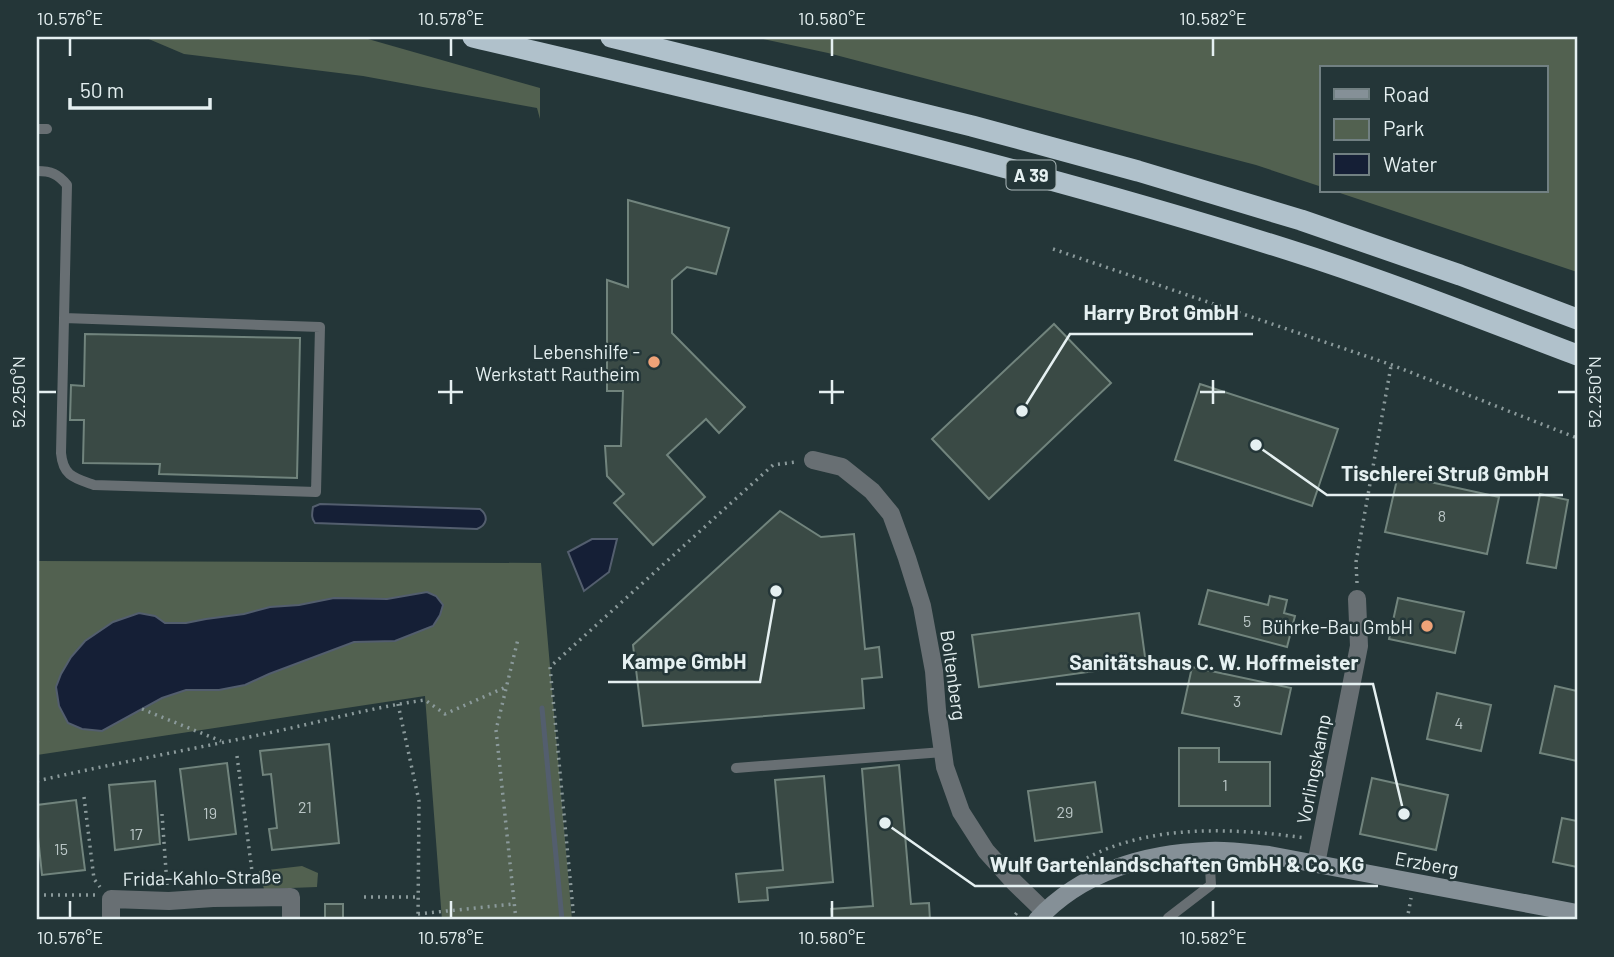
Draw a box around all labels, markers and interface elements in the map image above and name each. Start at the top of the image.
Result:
text: 10.576°E [37,7,103,29]
text: 10.578°E [418,7,484,29]
text: 10.580°E [798,7,866,29]
text: 10.582°E [1179,7,1247,29]
scale bar [70,66,210,110]
legend [1320,66,1548,192]
text: 50 m [80,77,124,102]
text: Road [1383,81,1429,106]
text: Park [1383,115,1424,140]
text: Water [1383,151,1438,176]
road number: A 39 [1006,160,1056,190]
callout: Harry Brot GmbH [1070,292,1253,334]
text: Harry Brot GmbH [1083,299,1239,324]
place label: Lebenshilfe - Werkstatt Rautheim [475,340,640,385]
marker: Lebenshilfe - Werkstatt Rautheim [646,354,662,370]
text: 52.250°N [7,356,29,428]
text: 52.250°N [1583,356,1605,428]
callout: Tischlerei Struß GmbH [1327,453,1563,495]
text: Tischlerei Struß GmbH [1341,460,1549,485]
house number: 8 [1438,506,1446,525]
house number: 5 [1243,611,1251,630]
place label: Bührke-Bau GmbH [1262,615,1413,638]
marker: Bührke-Bau GmbH [1419,618,1435,634]
street label: Boltenberg [936,628,972,722]
callout: Kampe GmbH [608,640,760,682]
callout: Sanitätshaus C. W. Hoffmeister [1056,642,1373,684]
text: Kampe GmbH [622,648,746,673]
text: Sanitätshaus C. W. Hoffmeister [1069,649,1359,674]
house number: 3 [1233,691,1241,710]
street label: Vorlingskamp [1291,712,1335,826]
house number: 4 [1455,713,1463,732]
house number: 1 [1222,775,1228,794]
house number: 21 [298,797,312,816]
house number: 29 [1057,802,1073,821]
house number: 19 [203,803,217,822]
house number: 17 [129,824,143,843]
house number: 15 [54,839,68,858]
callout: Wulf Gartenlandschaften GmbH & Co. KG [975,844,1378,886]
street label: Erzberg [1393,846,1461,880]
text: Wulf Gartenlandschaften GmbH & Co. KG [990,851,1364,876]
street label: Frida-Kahlo-Straße [122,864,282,890]
text: 10.576°E [37,926,103,948]
text: 10.578°E [418,926,484,948]
text: 10.580°E [798,926,866,948]
text: 10.582°E [1179,926,1247,948]

